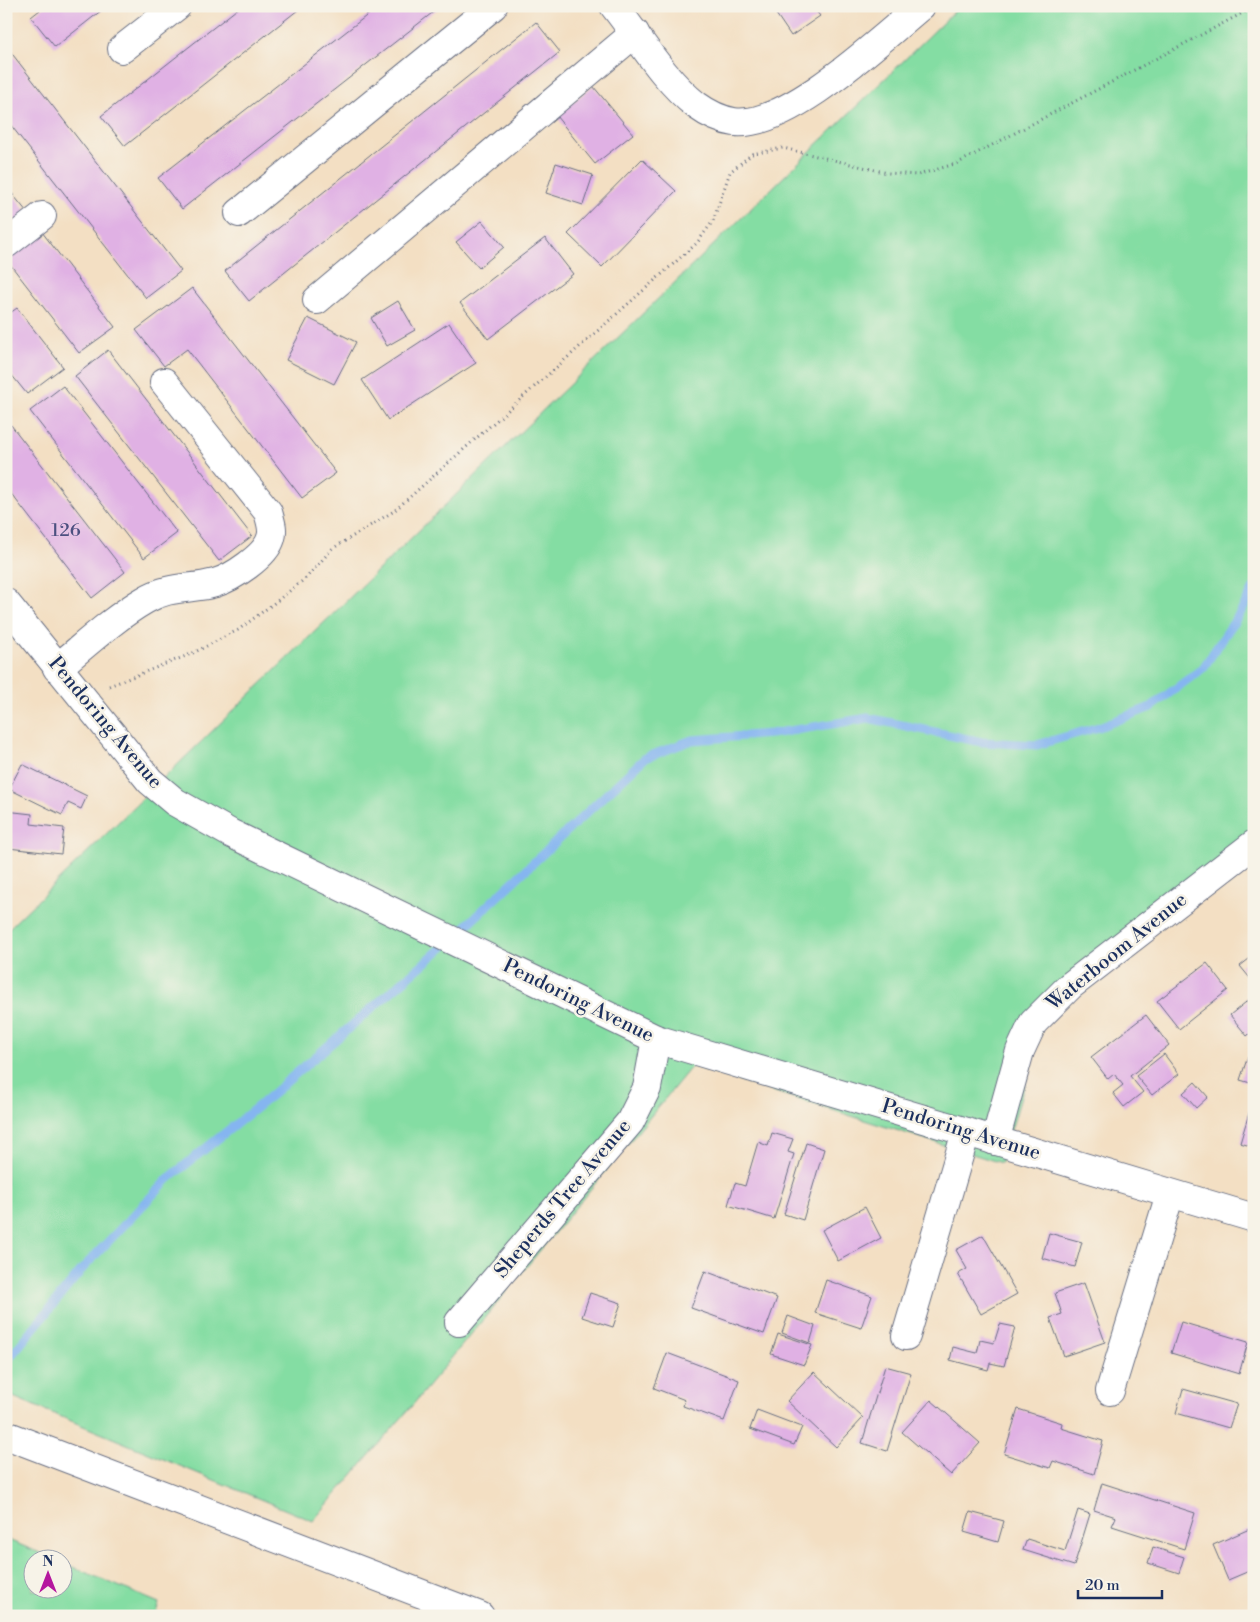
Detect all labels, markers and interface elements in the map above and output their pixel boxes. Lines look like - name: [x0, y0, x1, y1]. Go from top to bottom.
- house number: 126: [51, 519, 81, 542]
- street label: Pendoring Avenue: [42, 652, 168, 794]
- street label: Waterboom Avenue: [1041, 888, 1192, 1017]
- street label: Pendoring Avenue: [498, 954, 658, 1048]
- street label: Pendoring Avenue: [878, 1094, 1044, 1166]
- street label: Sheperds Tree Avenue: [489, 1114, 637, 1284]
- north arrow: [22, 1550, 72, 1600]
- text: N: [42, 1553, 54, 1571]
- scale bar: [1078, 1567, 1161, 1599]
- text: 20 m: [1085, 1576, 1120, 1595]

